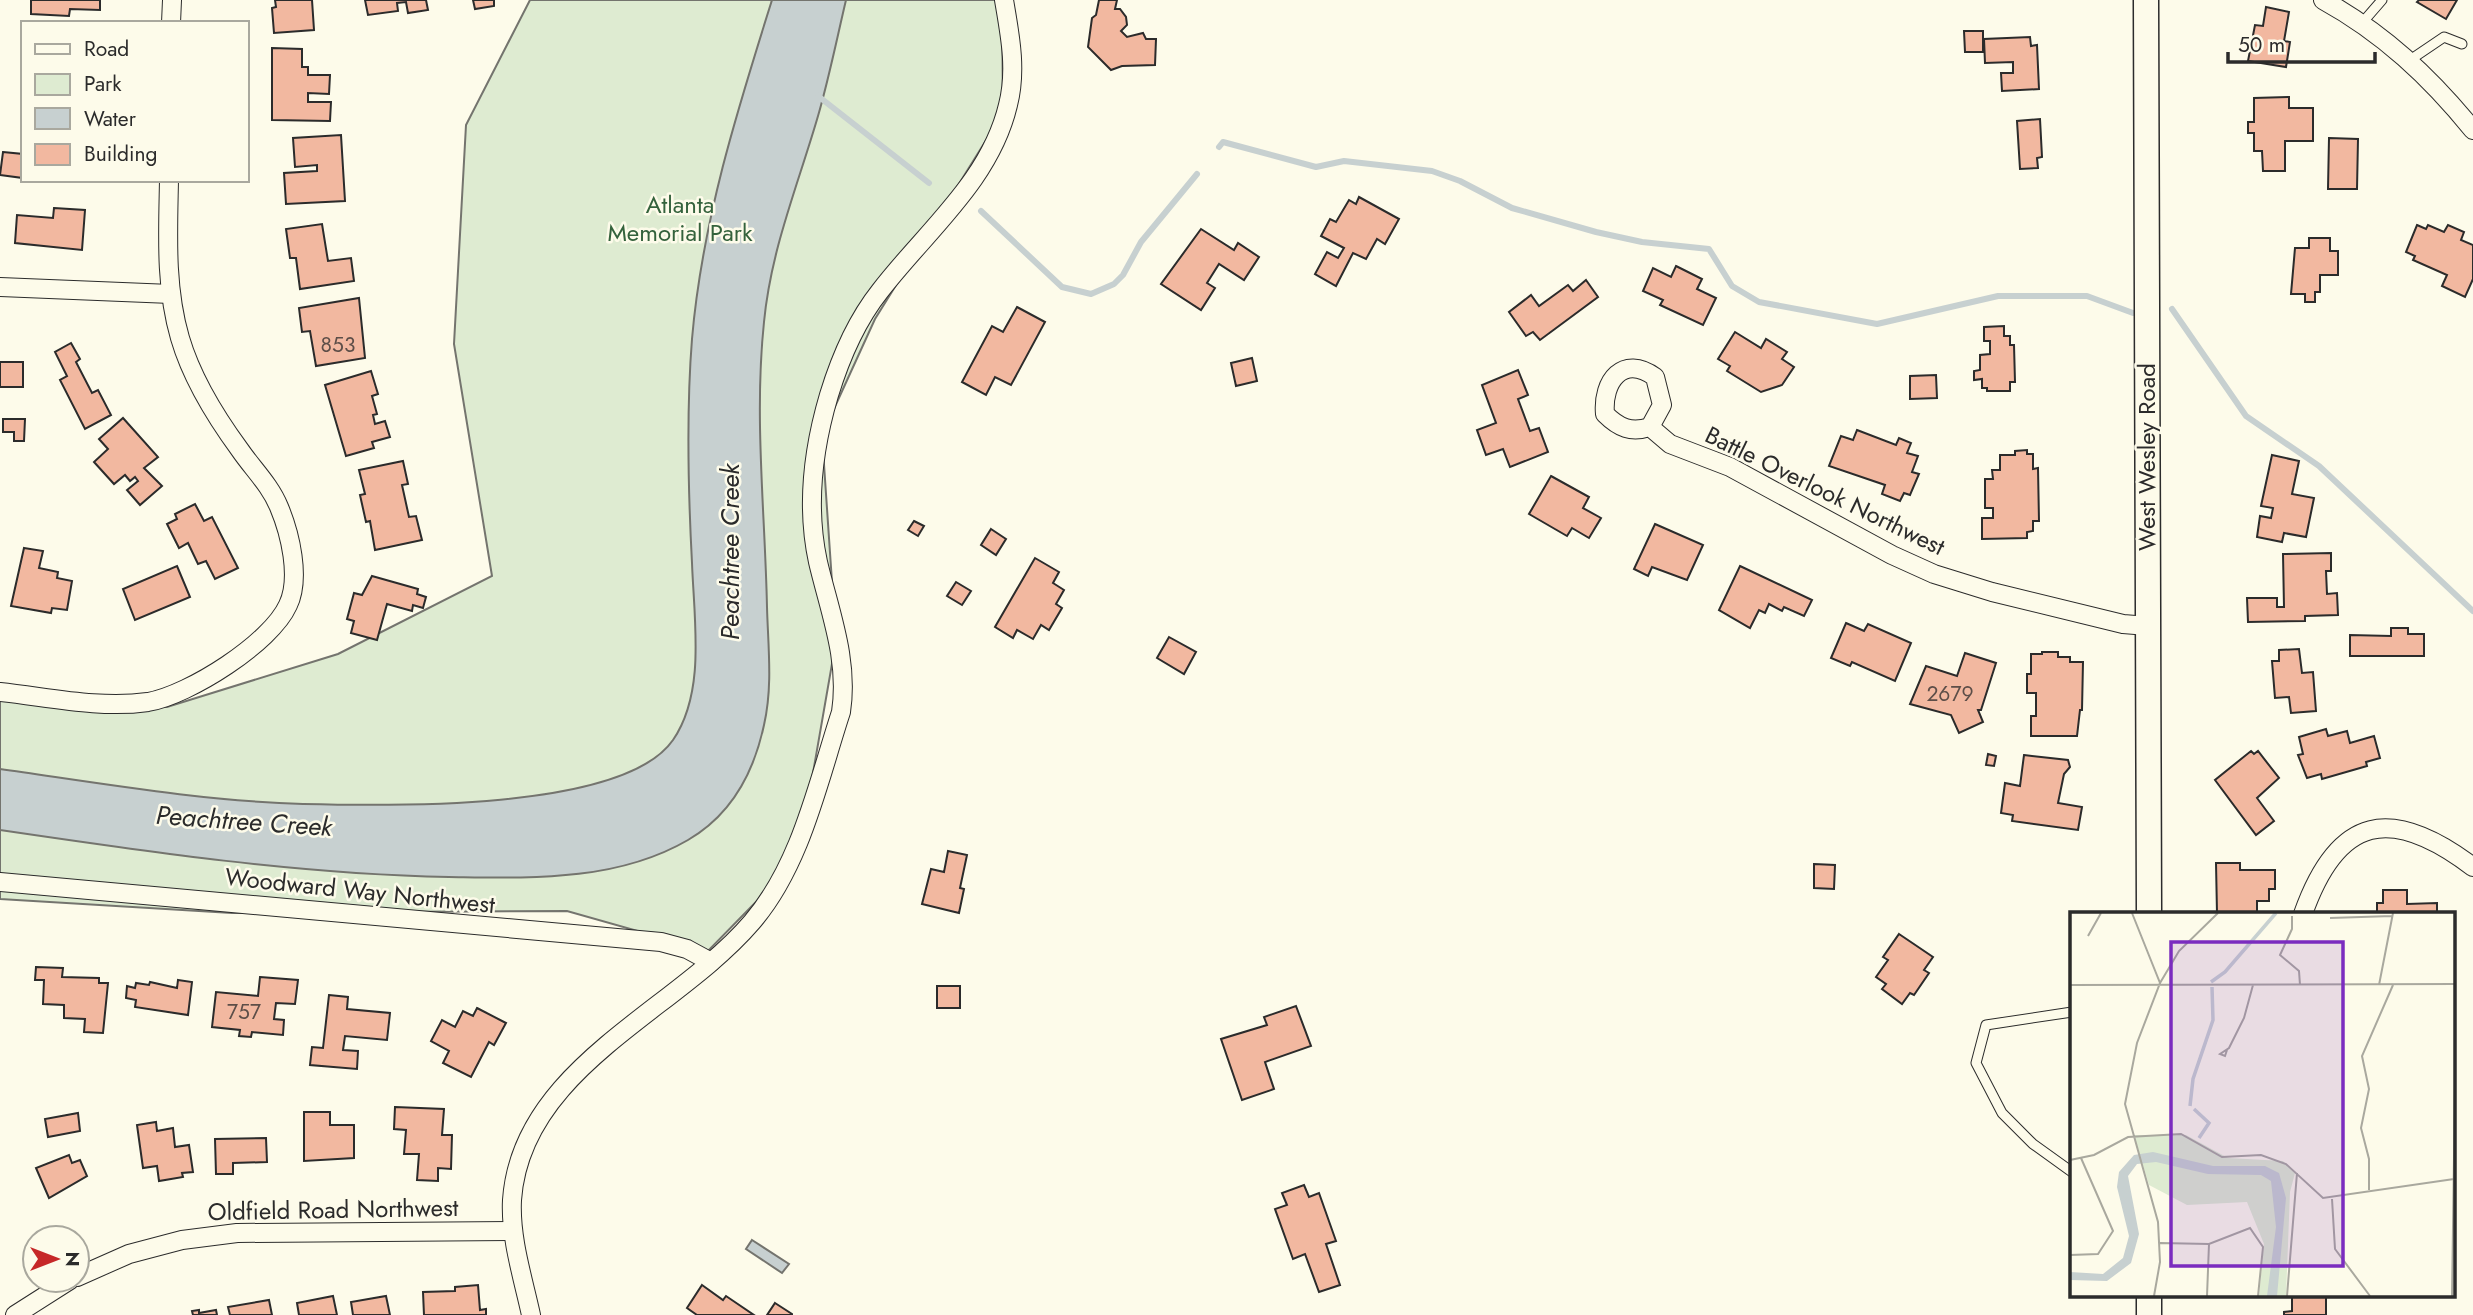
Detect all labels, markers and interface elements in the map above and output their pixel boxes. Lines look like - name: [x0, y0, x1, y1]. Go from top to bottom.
- legend: [21, 21, 248, 182]
- scale bar: [2228, 21, 2375, 65]
- text: 50 m: [2238, 30, 2285, 60]
- text: Road: [84, 34, 129, 64]
- text: Park: [84, 69, 122, 99]
- text: Water: [84, 104, 137, 134]
- text: Building: [84, 139, 157, 169]
- park label: Atlanta Memorial Park: [607, 187, 753, 250]
- house number: 853: [321, 330, 355, 360]
- street label: West Wesley Road: [2129, 363, 2164, 551]
- street label: Battle Overlook Northwest: [1699, 417, 1951, 564]
- water label: Peachtree Creek: [711, 462, 749, 640]
- house number: 2679: [1926, 679, 1974, 709]
- water label: Peachtree Creek: [155, 796, 335, 846]
- street label: Woodward Way Northwest: [223, 859, 497, 922]
- inset map: [2070, 912, 2456, 1298]
- house number: 757: [227, 997, 261, 1027]
- street label: Oldfield Road Northwest: [207, 1190, 459, 1229]
- north arrow: [21, 1224, 91, 1294]
- text: N: [59, 1251, 86, 1267]

